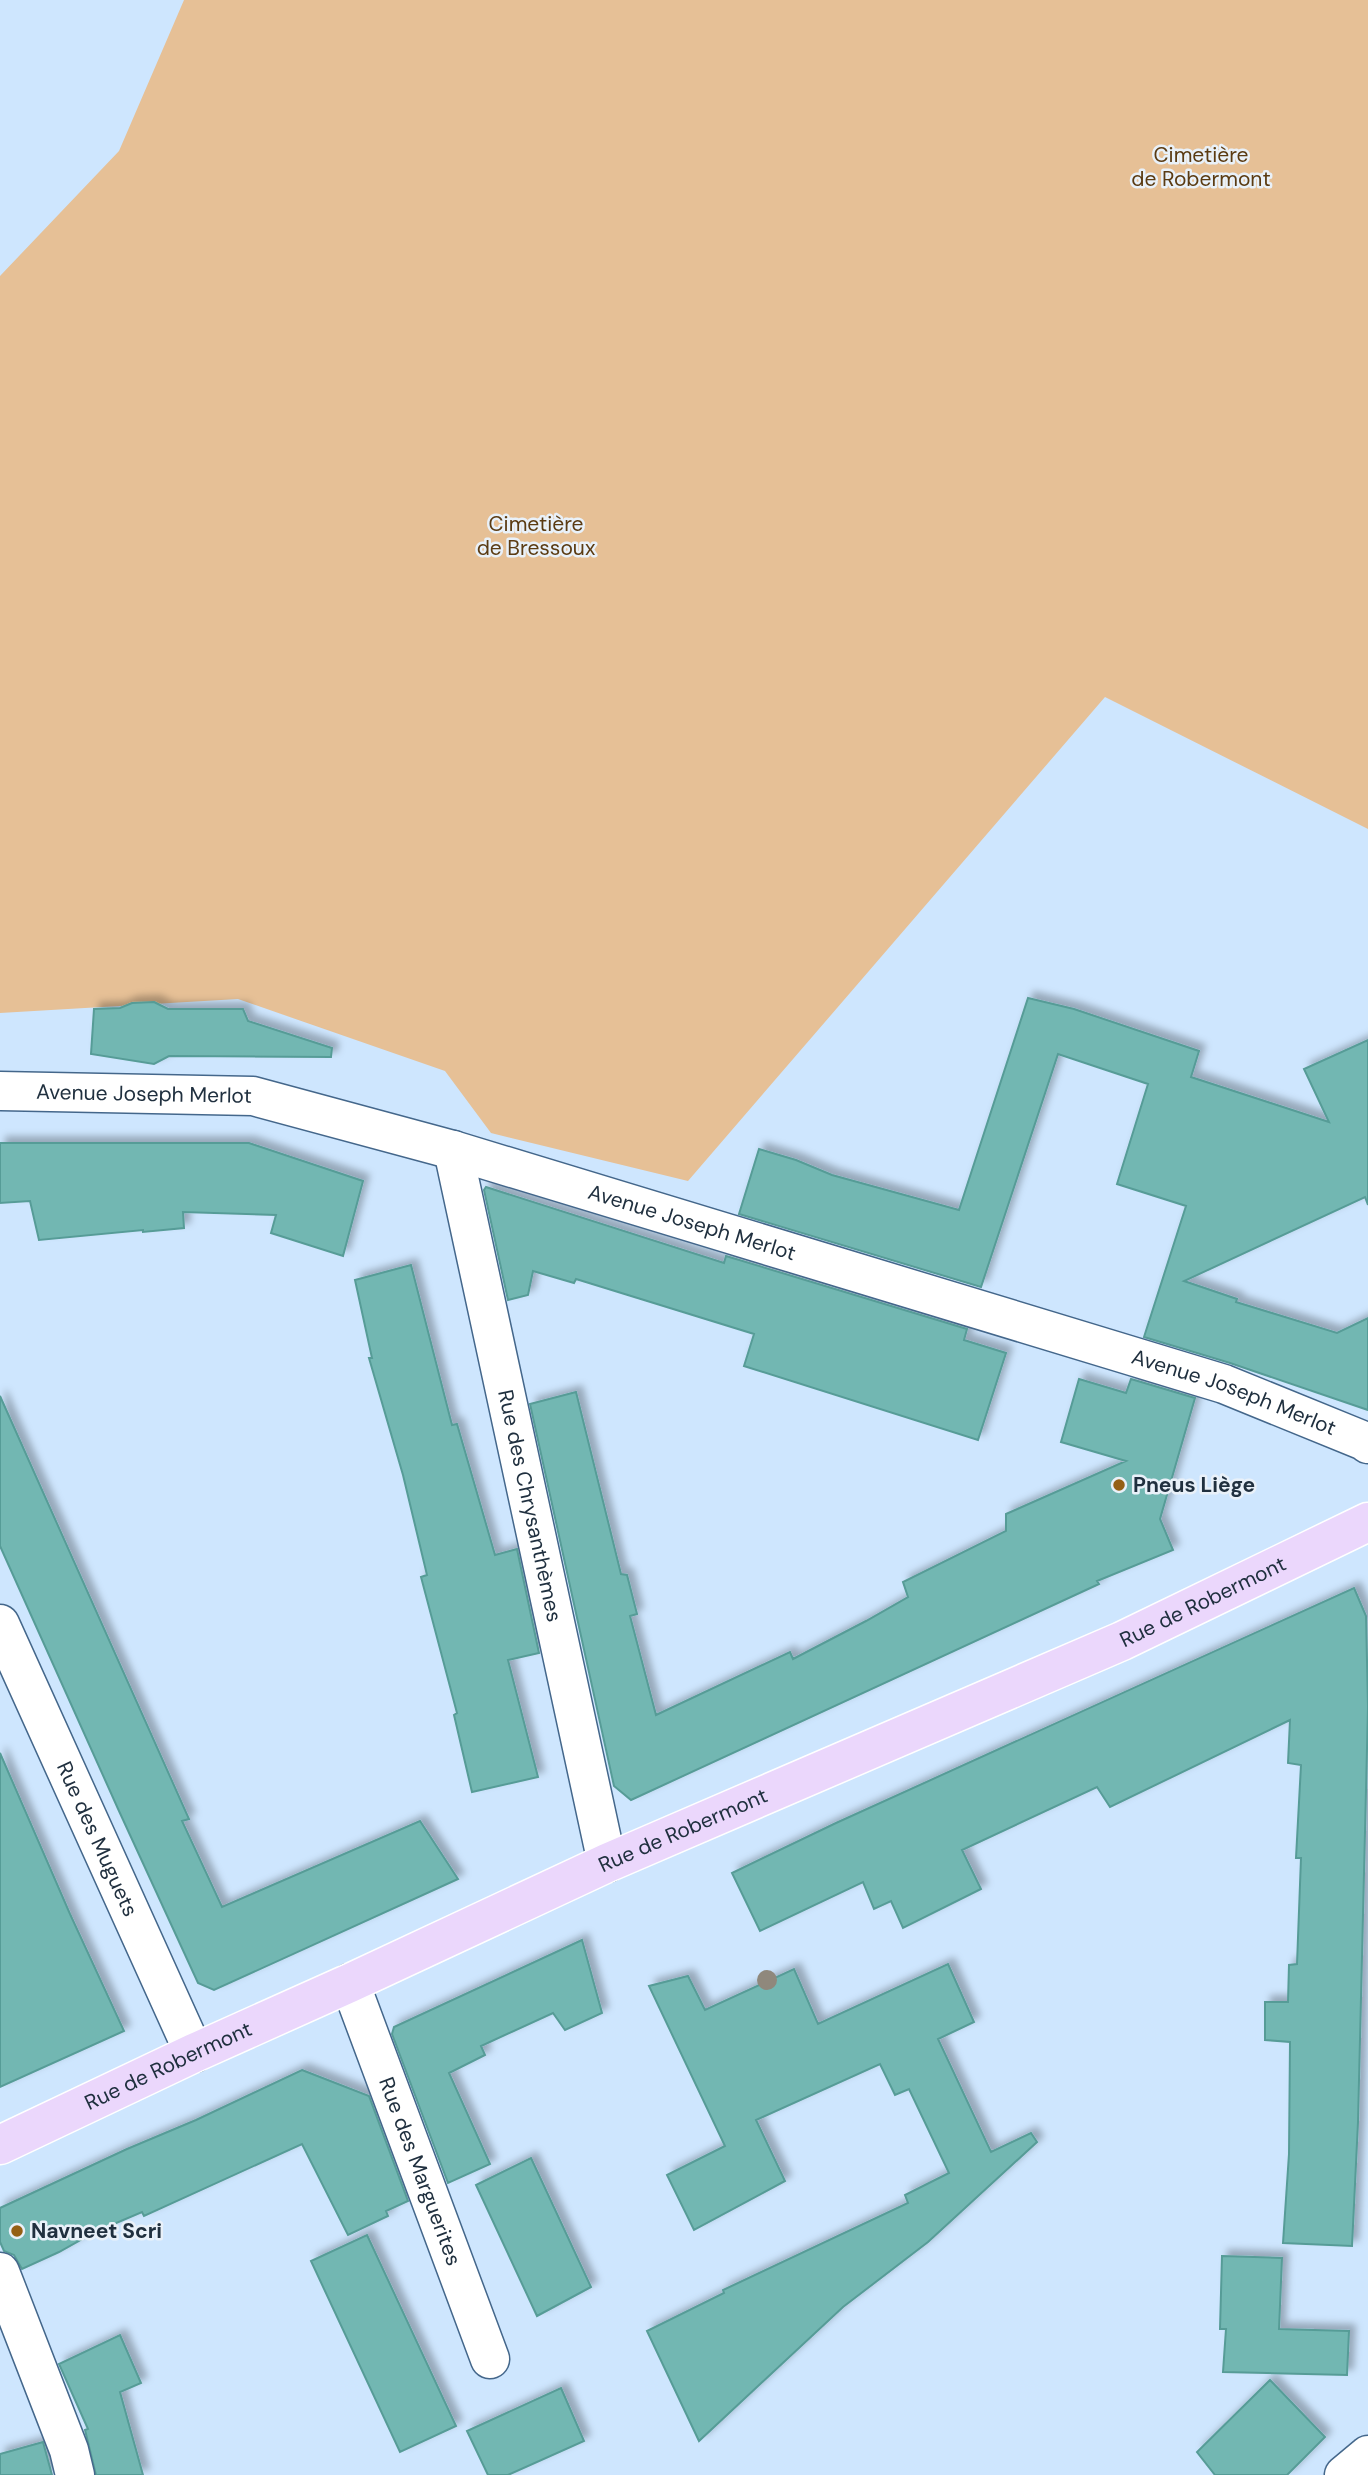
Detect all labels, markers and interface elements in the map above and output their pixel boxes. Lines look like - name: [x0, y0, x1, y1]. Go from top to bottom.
- park label: Cimetière de Robermont: [1131, 141, 1271, 193]
- park label: Cimetière de Bressoux: [477, 510, 595, 562]
- street label: Avenue Joseph Merlot: [36, 1078, 252, 1110]
- street label: Avenue Joseph Merlot: [585, 1178, 799, 1267]
- street label: Avenue Joseph Merlot: [1128, 1343, 1340, 1442]
- street label: Rue des Chrysanthèmes: [491, 1387, 569, 1624]
- place label: Pneus Liège: [1133, 1471, 1255, 1499]
- marker: Pneus Liège: [1111, 1477, 1127, 1493]
- street label: Rue de Robermont: [1115, 1550, 1291, 1654]
- street label: Rue des Muguets: [50, 1757, 144, 1921]
- street label: Rue de Robermont: [594, 1782, 772, 1879]
- street label: Rue de Robermont: [80, 2015, 256, 2117]
- street label: Rue des Marguerites: [372, 2073, 468, 2269]
- place label: Navneet Scri: [31, 2217, 162, 2245]
- marker: Navneet Scri: [9, 2223, 25, 2239]

